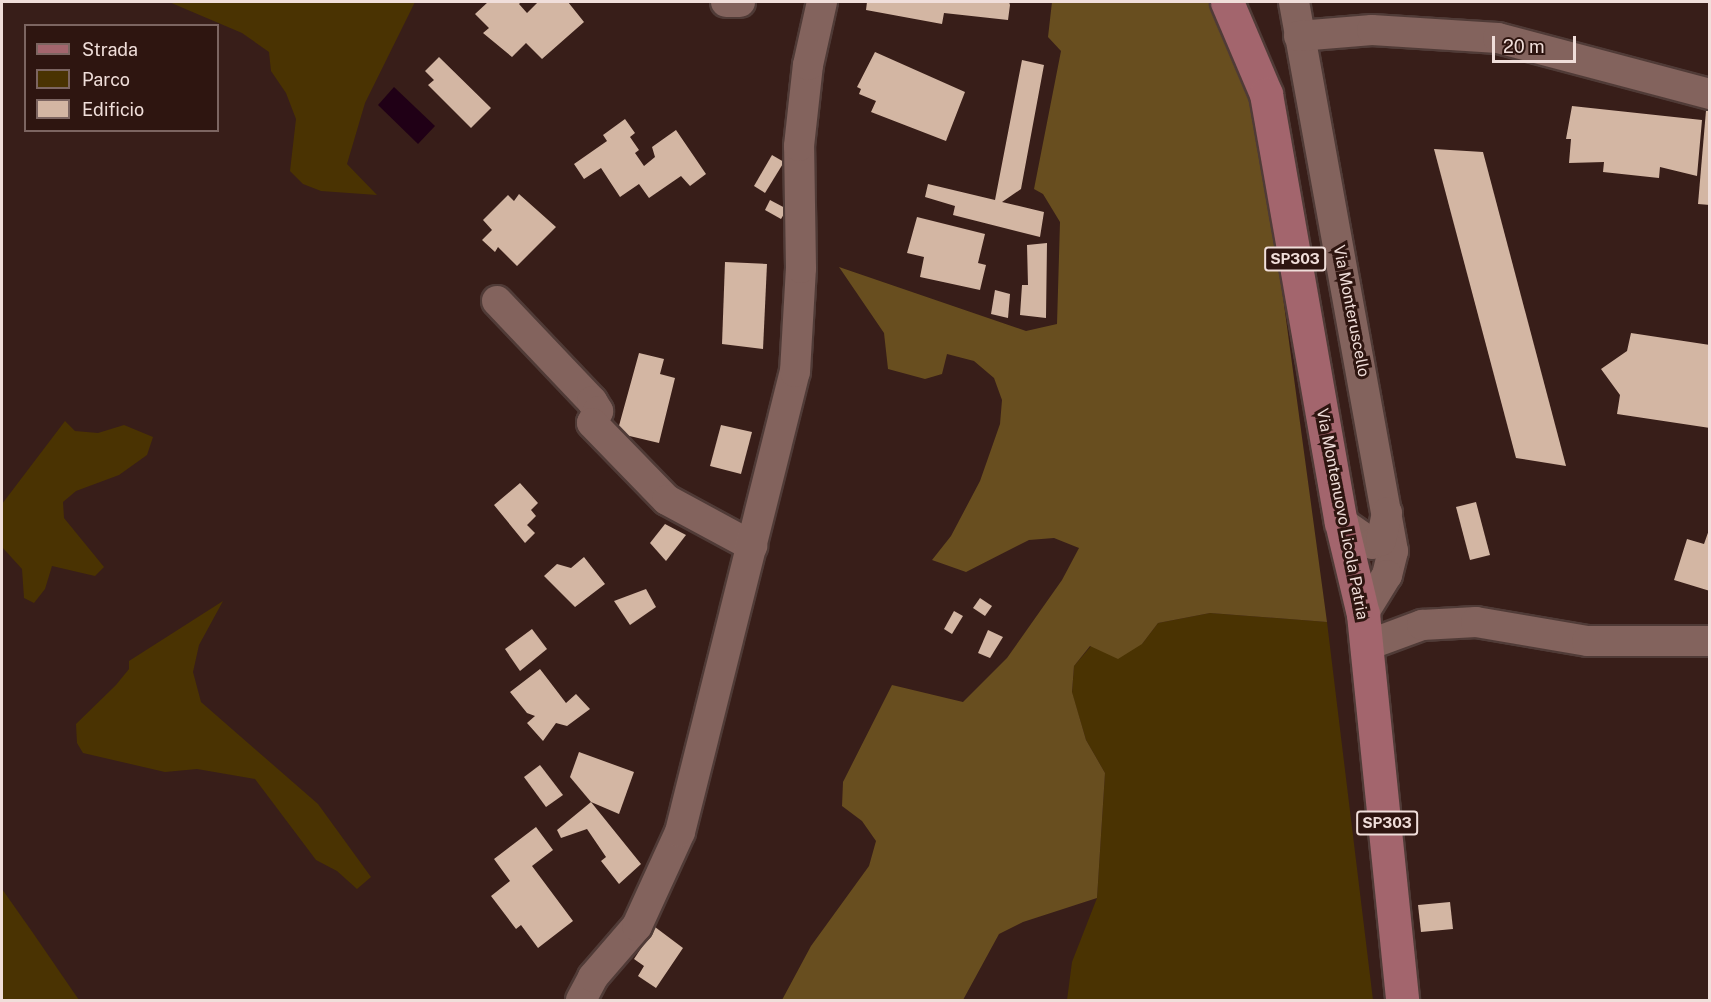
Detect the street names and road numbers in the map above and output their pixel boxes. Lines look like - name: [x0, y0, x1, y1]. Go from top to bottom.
- street label: Via Monteruscello: [1329, 243, 1373, 379]
- road number: SP303: [1264, 247, 1326, 271]
- street label: Via Montenuovo Licola Patria: [1312, 407, 1372, 621]
- road number: SP303: [1356, 811, 1418, 835]

